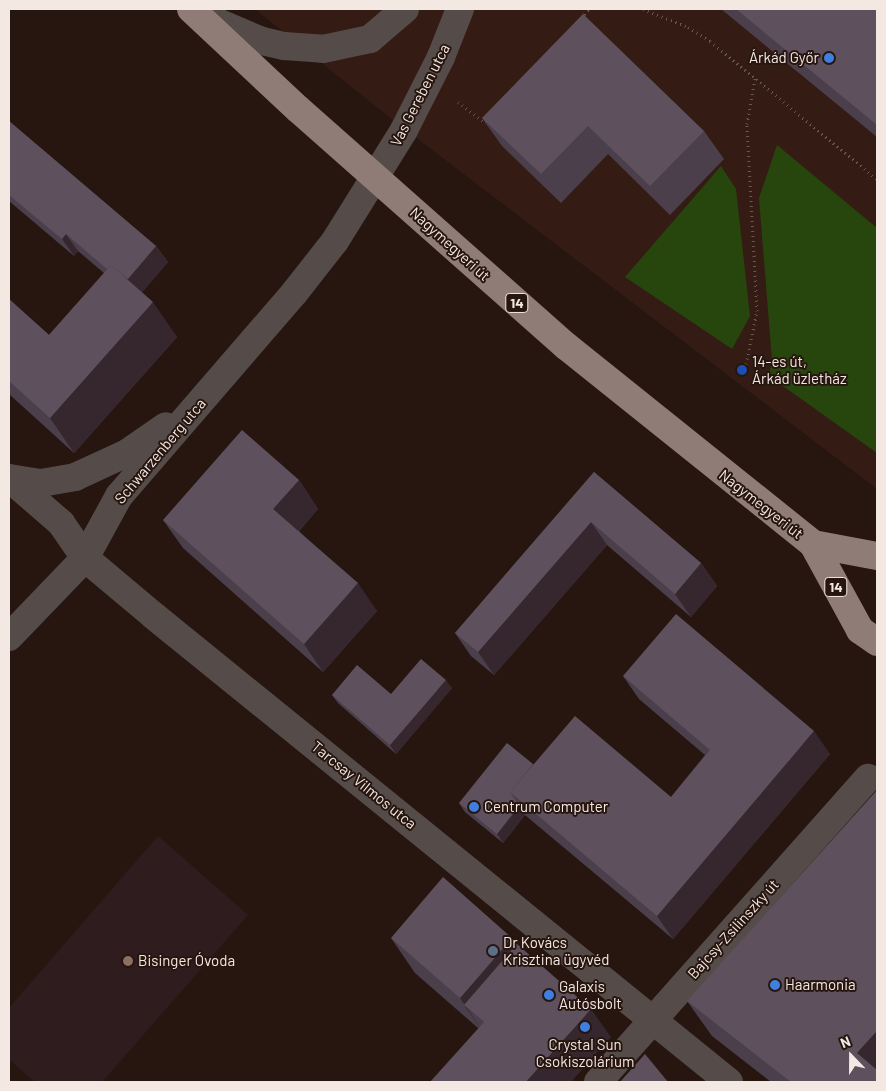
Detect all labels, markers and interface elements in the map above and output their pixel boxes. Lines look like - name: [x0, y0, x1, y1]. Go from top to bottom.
- street label: Vas Gereben utca: [386, 41, 454, 149]
- place label: Árkád Győr: [749, 49, 819, 67]
- marker: Árkád Győr: [823, 52, 835, 64]
- street label: Nagymegyeri út: [406, 203, 494, 285]
- road number: 14: [504, 292, 530, 314]
- place label: 14-es út, Árkád üzletház: [752, 352, 847, 387]
- marker: 14-es út, Árkád üzletház: [736, 364, 748, 376]
- street label: Schwarzenberg utca: [111, 395, 209, 507]
- street label: Nagymegyeri út: [715, 466, 807, 542]
- road number: 14: [824, 576, 848, 598]
- street label: Tarcsay Vilmos utca: [308, 737, 420, 833]
- place label: Centrum Computer: [484, 798, 608, 816]
- marker: Centrum Computer: [468, 801, 480, 813]
- street label: Bajcsy-Zsilinszky út: [684, 876, 782, 982]
- place label: Dr Kovács Krisztina ügyvéd: [503, 933, 609, 968]
- marker: Dr Kovács Krisztina ügyvéd: [487, 945, 499, 957]
- place label: Bisinger Óvoda: [138, 952, 235, 970]
- marker: Bisinger Óvoda: [122, 955, 134, 967]
- place label: Haarmonia: [785, 976, 856, 994]
- place label: Galaxis Autósbolt: [559, 977, 622, 1012]
- marker: Haarmonia: [769, 979, 781, 991]
- marker: Galaxis Autósbolt: [543, 989, 555, 1001]
- marker: Crystal Sun Csokiszolárium: [579, 1021, 591, 1033]
- north arrow: [826, 1031, 876, 1081]
- text: N: [838, 1032, 853, 1051]
- place label: Crystal Sun Csokiszolárium: [536, 1035, 634, 1070]

